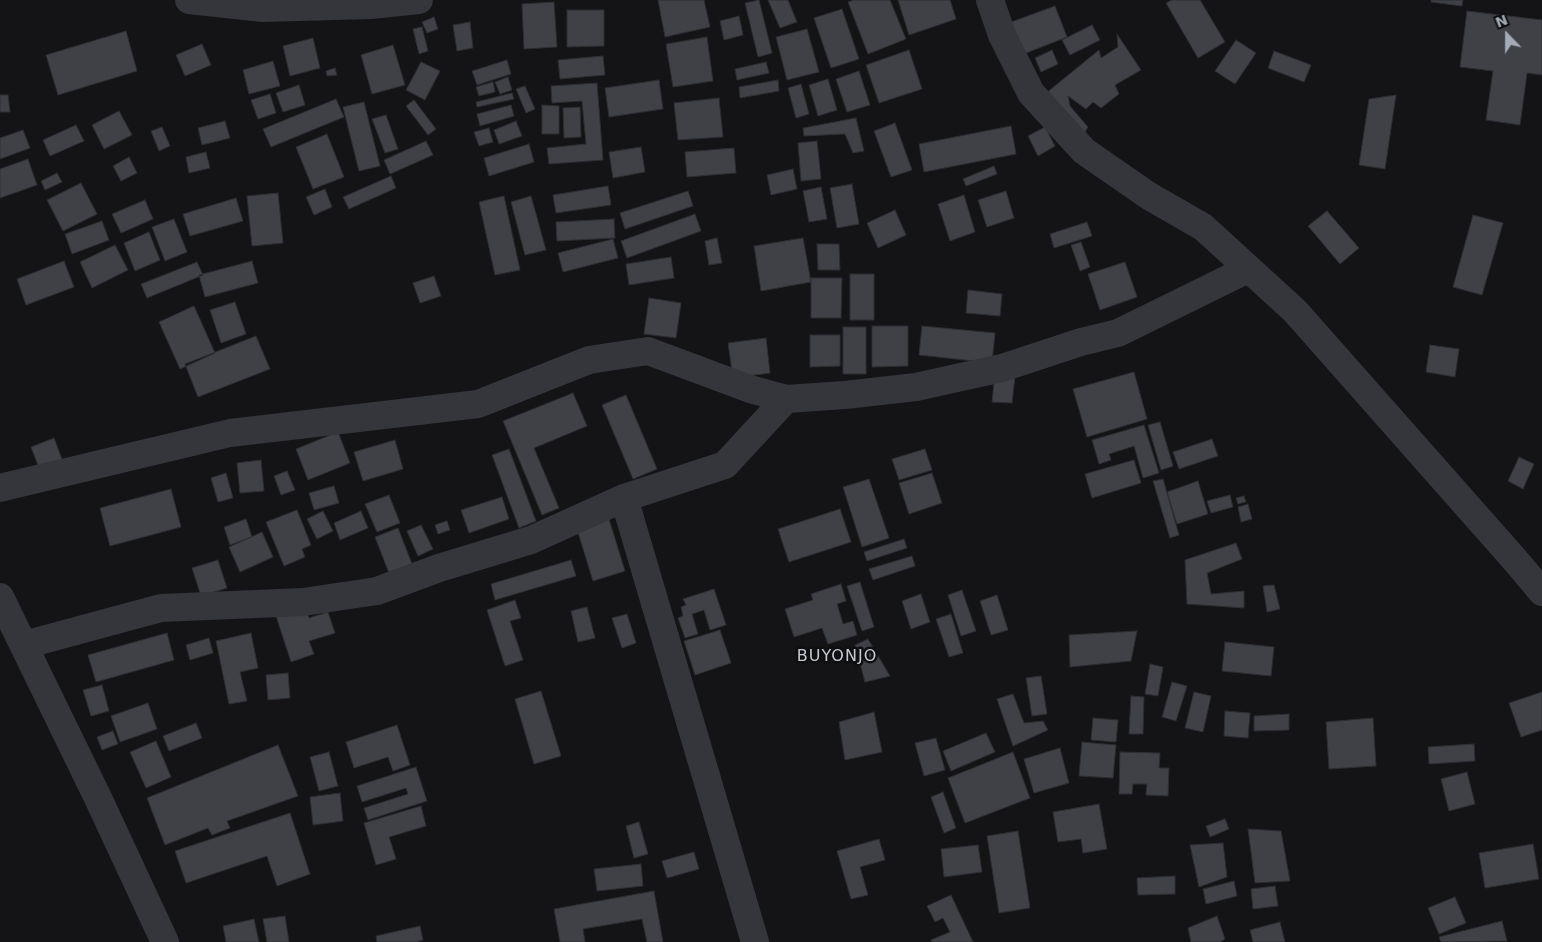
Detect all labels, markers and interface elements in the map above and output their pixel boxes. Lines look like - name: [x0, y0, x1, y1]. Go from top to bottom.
- north arrow: [1482, 10, 1532, 60]
- text: N: [1493, 11, 1510, 31]
- district label: BUYONJO: [796, 647, 878, 667]

